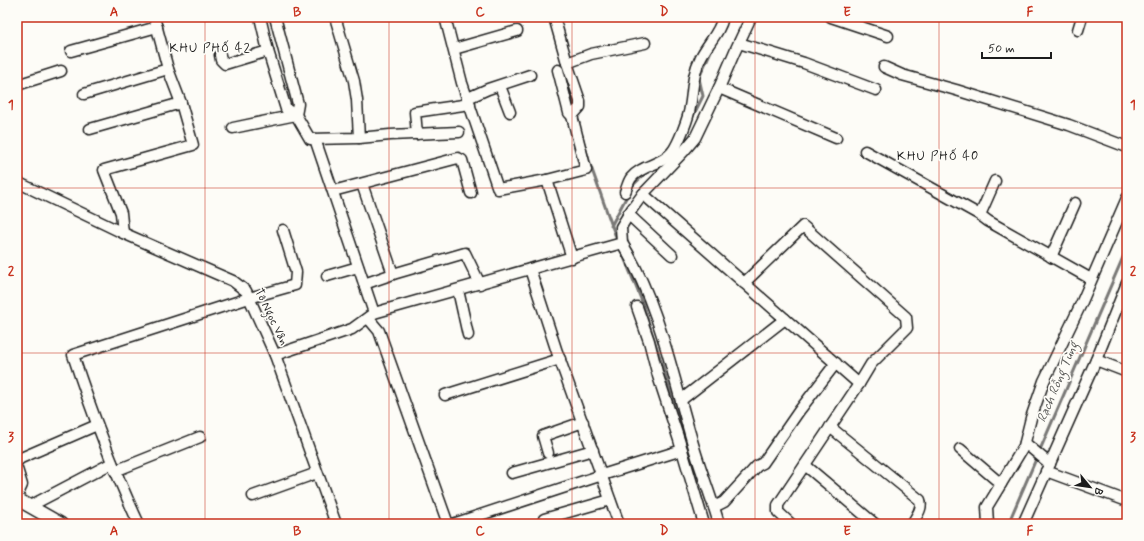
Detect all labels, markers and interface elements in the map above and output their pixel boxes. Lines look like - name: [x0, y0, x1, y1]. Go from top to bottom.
- text: A: [110, 4, 118, 21]
- text: B: [293, 4, 302, 21]
- text: C: [475, 4, 485, 21]
- text: D: [660, 4, 669, 21]
- text: E: [843, 4, 851, 21]
- text: F: [1027, 4, 1034, 21]
- scale bar: [982, 34, 1051, 60]
- district label: KHU PHỐ 42: [169, 40, 251, 57]
- text: 50 m: [988, 41, 1015, 57]
- text: 1: [8, 97, 14, 114]
- text: 1: [1130, 97, 1136, 114]
- district label: KHU PHỐ 40: [897, 148, 979, 165]
- text: 2: [8, 263, 15, 280]
- text: 2: [1130, 263, 1137, 280]
- street label: Tô Ngọc Vân: [249, 286, 292, 348]
- water label: Rạch Rỗng Tùng: [1033, 337, 1085, 426]
- text: 3: [8, 429, 14, 446]
- text: 3: [1130, 429, 1136, 446]
- north arrow: [1070, 467, 1110, 507]
- text: B: [1090, 485, 1106, 498]
- text: A: [110, 523, 118, 540]
- text: B: [293, 523, 302, 540]
- text: C: [475, 523, 485, 540]
- text: D: [660, 523, 669, 540]
- text: E: [843, 523, 851, 540]
- text: F: [1027, 523, 1034, 540]

